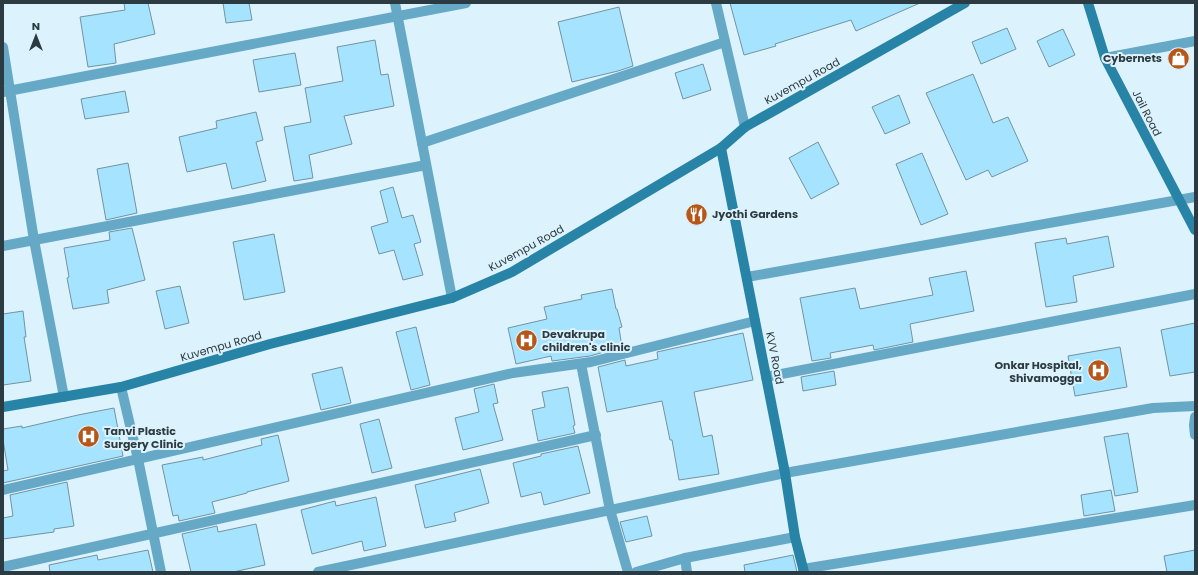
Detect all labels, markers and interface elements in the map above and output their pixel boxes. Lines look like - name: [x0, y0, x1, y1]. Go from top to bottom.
- north arrow: [16, 16, 56, 56]
- text: N: [32, 18, 40, 34]
- shop icon: Cybernets: [1165, 45, 1191, 71]
- place label: Cybernets: [1103, 50, 1162, 66]
- street label: Kuvempu Road: [761, 54, 843, 108]
- street label: Jail Road: [1128, 87, 1166, 139]
- restaurant icon: Jyothi Gardens: [684, 201, 710, 227]
- place label: Jyothi Gardens: [712, 206, 798, 222]
- street label: Kuvempu Road: [485, 221, 567, 275]
- place label: Devakrupa children's clinic: [542, 326, 631, 355]
- street label: Kuvempu Road: [178, 327, 264, 365]
- hospital icon: Devakrupa children's clinic: [513, 327, 539, 353]
- street label: KVV Road: [762, 330, 788, 386]
- place label: Onkar Hospital, Shivamogga: [994, 357, 1082, 386]
- hospital icon: Onkar Hospital, Shivamogga: [1085, 358, 1111, 384]
- place label: Tanvi Plastic Surgery Clinic: [104, 423, 184, 452]
- hospital icon: Tanvi Plastic Surgery Clinic: [76, 424, 102, 450]

